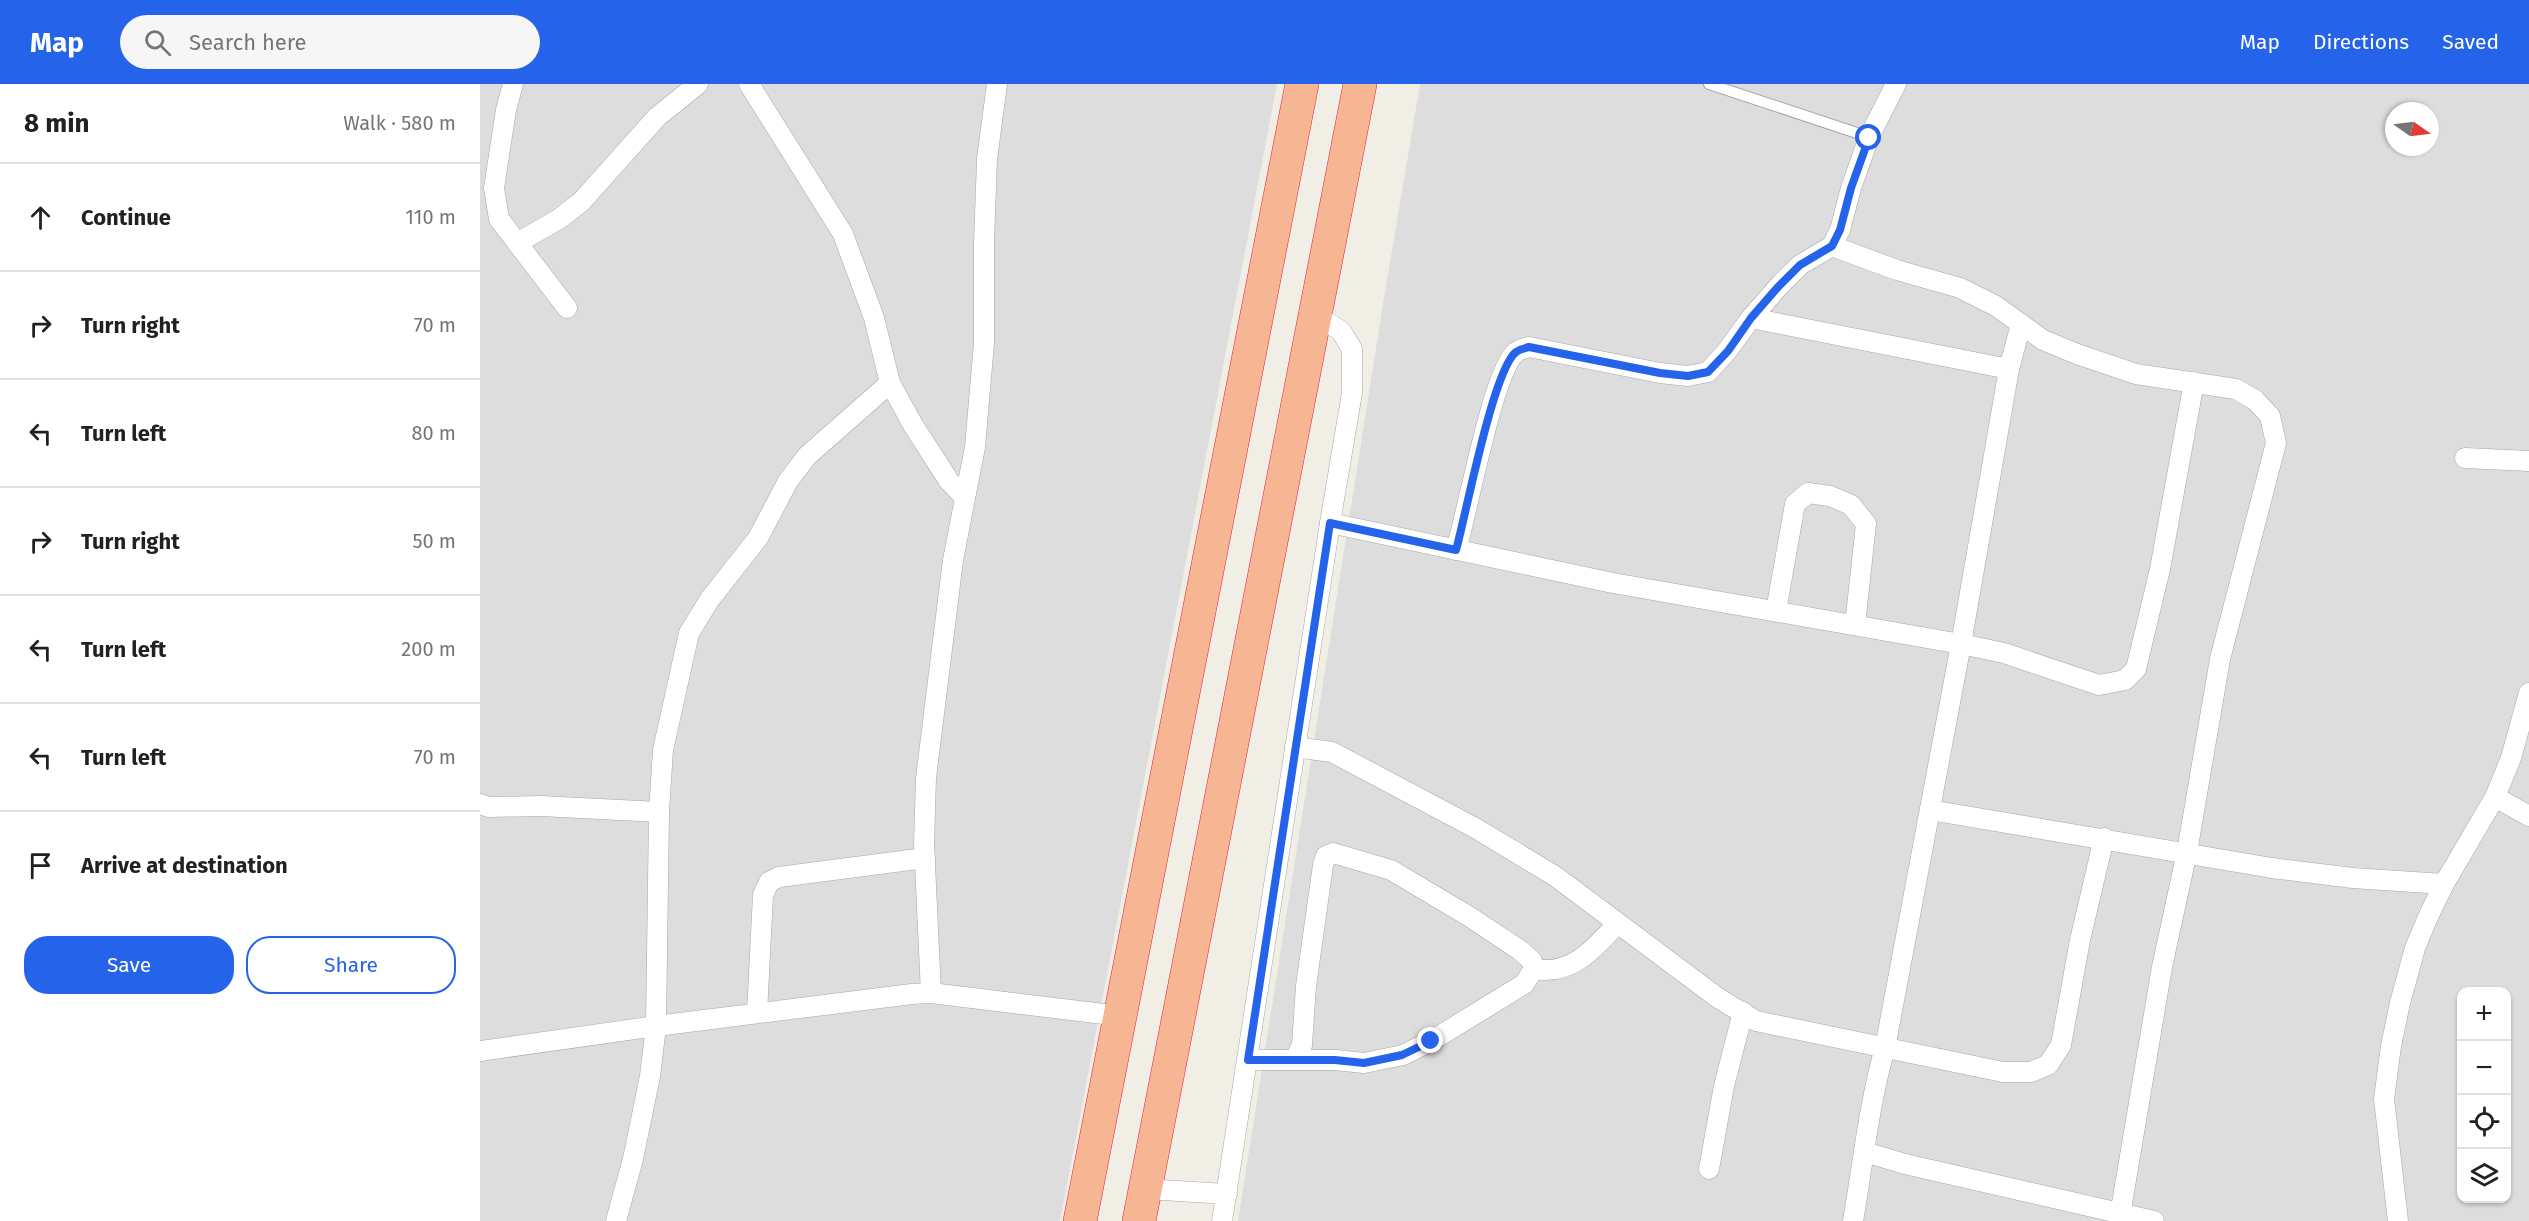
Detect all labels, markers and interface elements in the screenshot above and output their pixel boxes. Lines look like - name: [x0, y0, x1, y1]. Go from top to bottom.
- search box: [120, 15, 540, 69]
- text: Map: [30, 26, 84, 59]
- icon: search: [141, 26, 174, 59]
- text: Search here: [189, 29, 307, 56]
- text: Map: [2240, 29, 2280, 55]
- text: Directions: [2313, 29, 2409, 55]
- text: Saved: [2442, 29, 2499, 55]
- north arrow: [2385, 102, 2439, 156]
- text: 8 min: [24, 108, 90, 139]
- text: Walk · 580 m: [343, 111, 456, 135]
- route start: [1855, 124, 1881, 150]
- icon: ahead: [24, 201, 57, 234]
- text: Continue: [81, 204, 171, 231]
- text: 110 m: [405, 205, 456, 229]
- icon: right: [24, 309, 57, 342]
- text: Turn right: [81, 312, 180, 339]
- text: 70 m: [414, 313, 456, 337]
- icon: left: [24, 417, 57, 450]
- text: Turn left: [81, 420, 166, 447]
- text: 80 m: [411, 421, 456, 445]
- icon: right: [24, 525, 57, 558]
- text: Turn right: [81, 528, 180, 555]
- text: 50 m: [412, 529, 456, 553]
- icon: left: [24, 633, 57, 666]
- text: Turn left: [81, 636, 166, 663]
- text: 200 m: [401, 637, 456, 661]
- icon: left: [24, 741, 57, 774]
- text: Turn left: [81, 744, 166, 771]
- text: 70 m: [414, 745, 456, 769]
- icon: arrive: [24, 849, 57, 882]
- text: Arrive at destination: [81, 852, 288, 879]
- button: Save: [24, 936, 234, 994]
- button: Share: [246, 936, 456, 994]
- map controls: [2457, 987, 2511, 1203]
- button: +: [2457, 987, 2511, 1041]
- route end: [1417, 1027, 1443, 1053]
- button: −: [2457, 1041, 2511, 1095]
- button: locate: [2457, 1095, 2511, 1149]
- button: layers: [2457, 1149, 2511, 1203]

